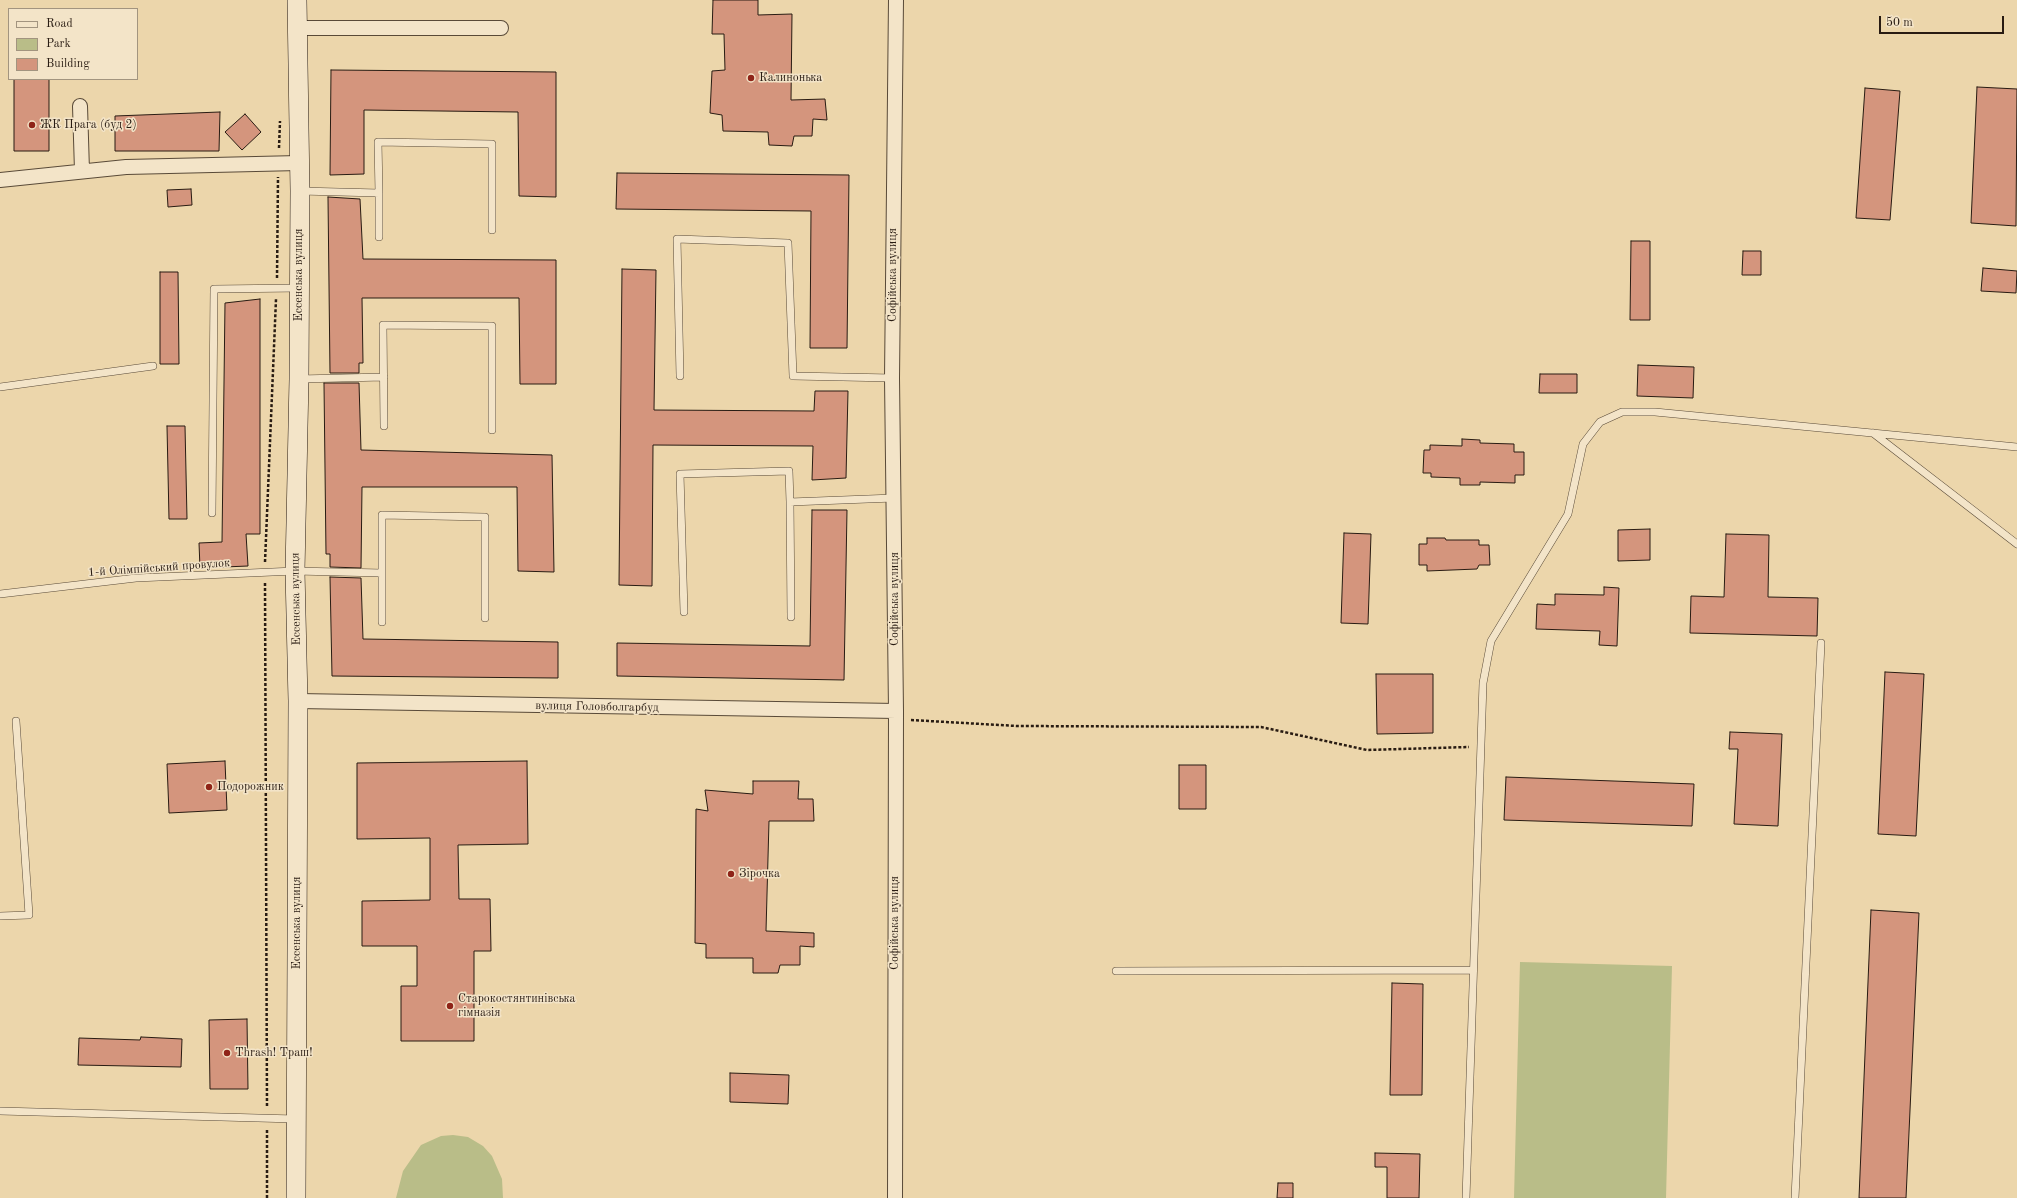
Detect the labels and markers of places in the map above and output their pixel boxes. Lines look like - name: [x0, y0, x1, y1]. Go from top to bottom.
- place label: Калинонька: [759, 71, 822, 85]
- marker: Калинонька: [746, 73, 756, 83]
- place label: ЖК Прага (буд 2): [40, 118, 137, 132]
- marker: ЖК Прага (буд 2): [27, 120, 37, 130]
- place label: Подорожник: [217, 780, 284, 794]
- marker: Подорожник: [204, 782, 214, 792]
- place label: Зірочка: [739, 867, 780, 881]
- marker: Зірочка: [726, 869, 736, 879]
- place label: Старокостянтинівська гімназія: [458, 992, 575, 1020]
- marker: Старокостянтинівська гімназія: [445, 1001, 455, 1011]
- place label: Thrash! Траш!: [235, 1046, 313, 1060]
- marker: Thrash! Траш!: [222, 1048, 232, 1058]

